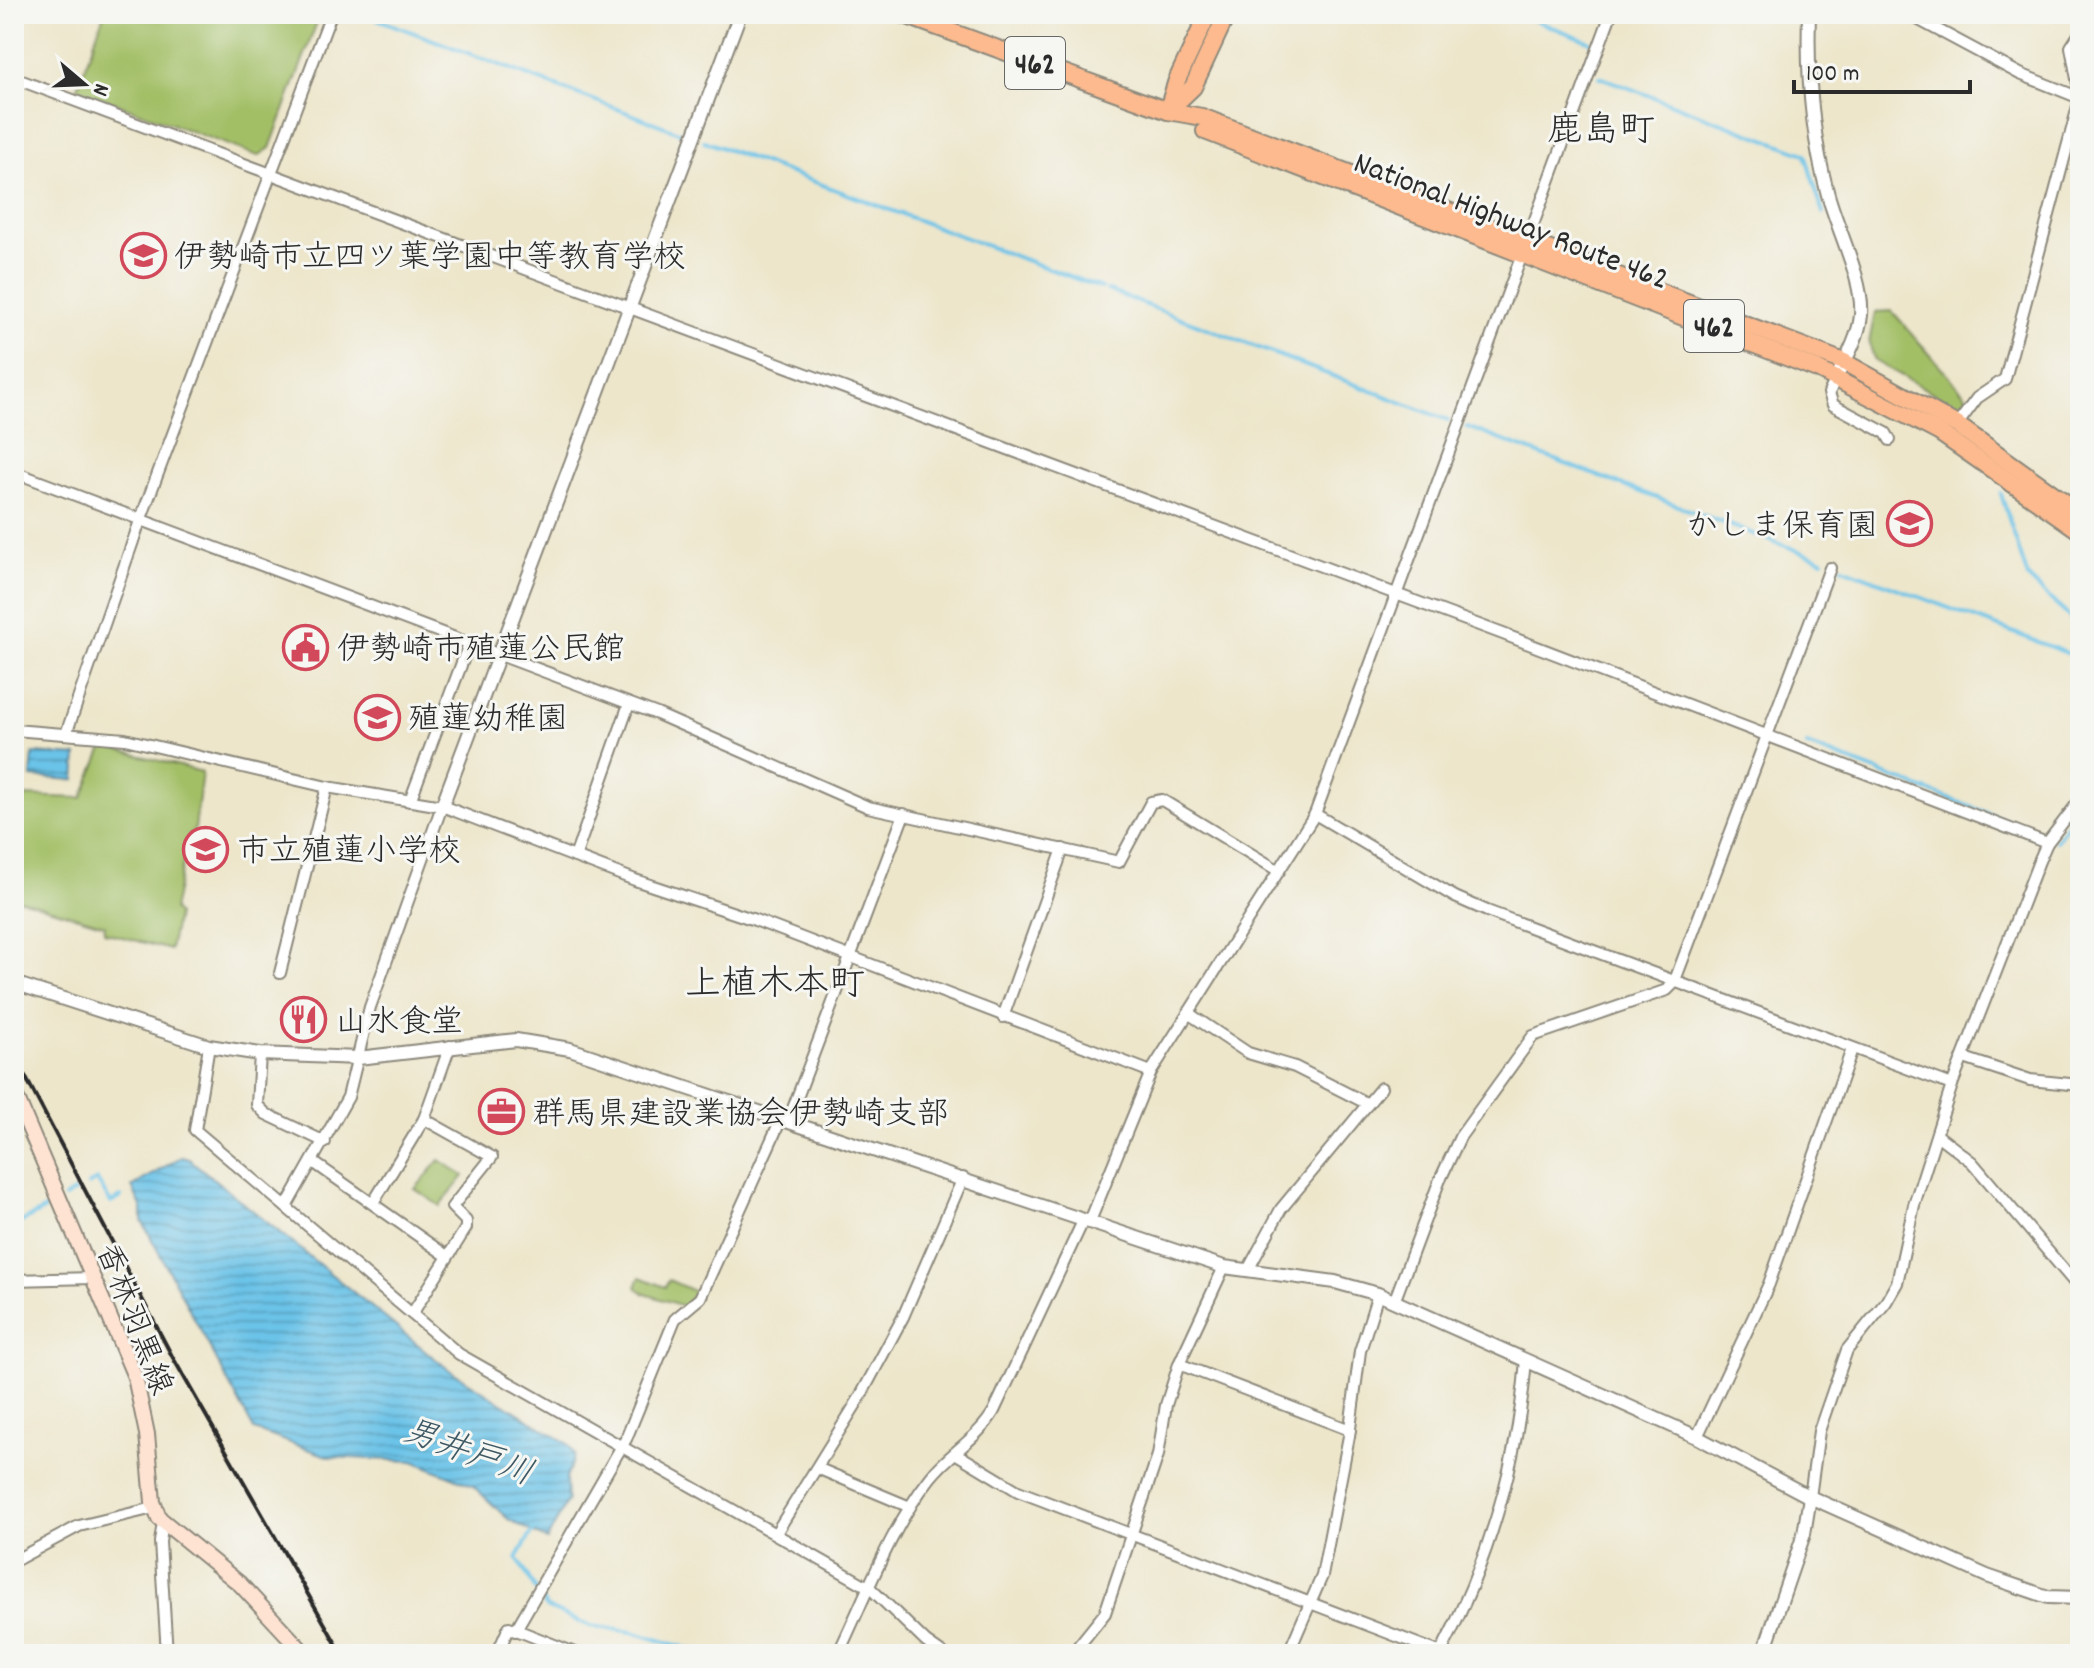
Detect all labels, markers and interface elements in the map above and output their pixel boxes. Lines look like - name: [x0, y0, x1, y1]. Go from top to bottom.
- road number: 462: [1005, 37, 1065, 89]
- north arrow: [44, 44, 124, 124]
- scale bar: [1794, 44, 1970, 94]
- text: 100 m: [1806, 58, 1859, 92]
- text: N: [83, 79, 116, 100]
- district label: 鹿島町: [1547, 107, 1655, 159]
- street label: National Highway Route 462: [1346, 142, 1674, 305]
- school or university icon: 伊勢崎市立四ツ葉学園中等教育学校: [119, 231, 167, 279]
- place label: 伊勢崎市立四ツ葉学園中等教育学校: [174, 237, 686, 283]
- road number: 462: [1684, 300, 1744, 352]
- school or university icon: かしま保育園: [1885, 500, 1933, 548]
- place label: かしま保育園: [1686, 506, 1878, 552]
- public building icon: 伊勢崎市殖蓮公民館: [282, 623, 330, 671]
- place label: 伊勢崎市殖蓮公民館: [337, 629, 625, 675]
- school or university icon: 殖蓮幼稚園: [353, 693, 401, 741]
- place label: 殖蓮幼稚園: [408, 699, 568, 745]
- school or university icon: 市立殖蓮小学校: [182, 825, 230, 873]
- place label: 市立殖蓮小学校: [237, 831, 461, 877]
- district label: 上植木本町: [685, 961, 865, 1013]
- restaurant icon: 山水食堂: [280, 996, 328, 1044]
- place label: 山水食堂: [335, 1002, 463, 1048]
- office icon: 群馬県建設業協会伊勢崎支部: [478, 1088, 526, 1136]
- place label: 群馬県建設業協会伊勢崎支部: [533, 1094, 949, 1140]
- street label: 香林羽黒線: [81, 1237, 181, 1403]
- water label: 男井戸川: [395, 1409, 539, 1501]

